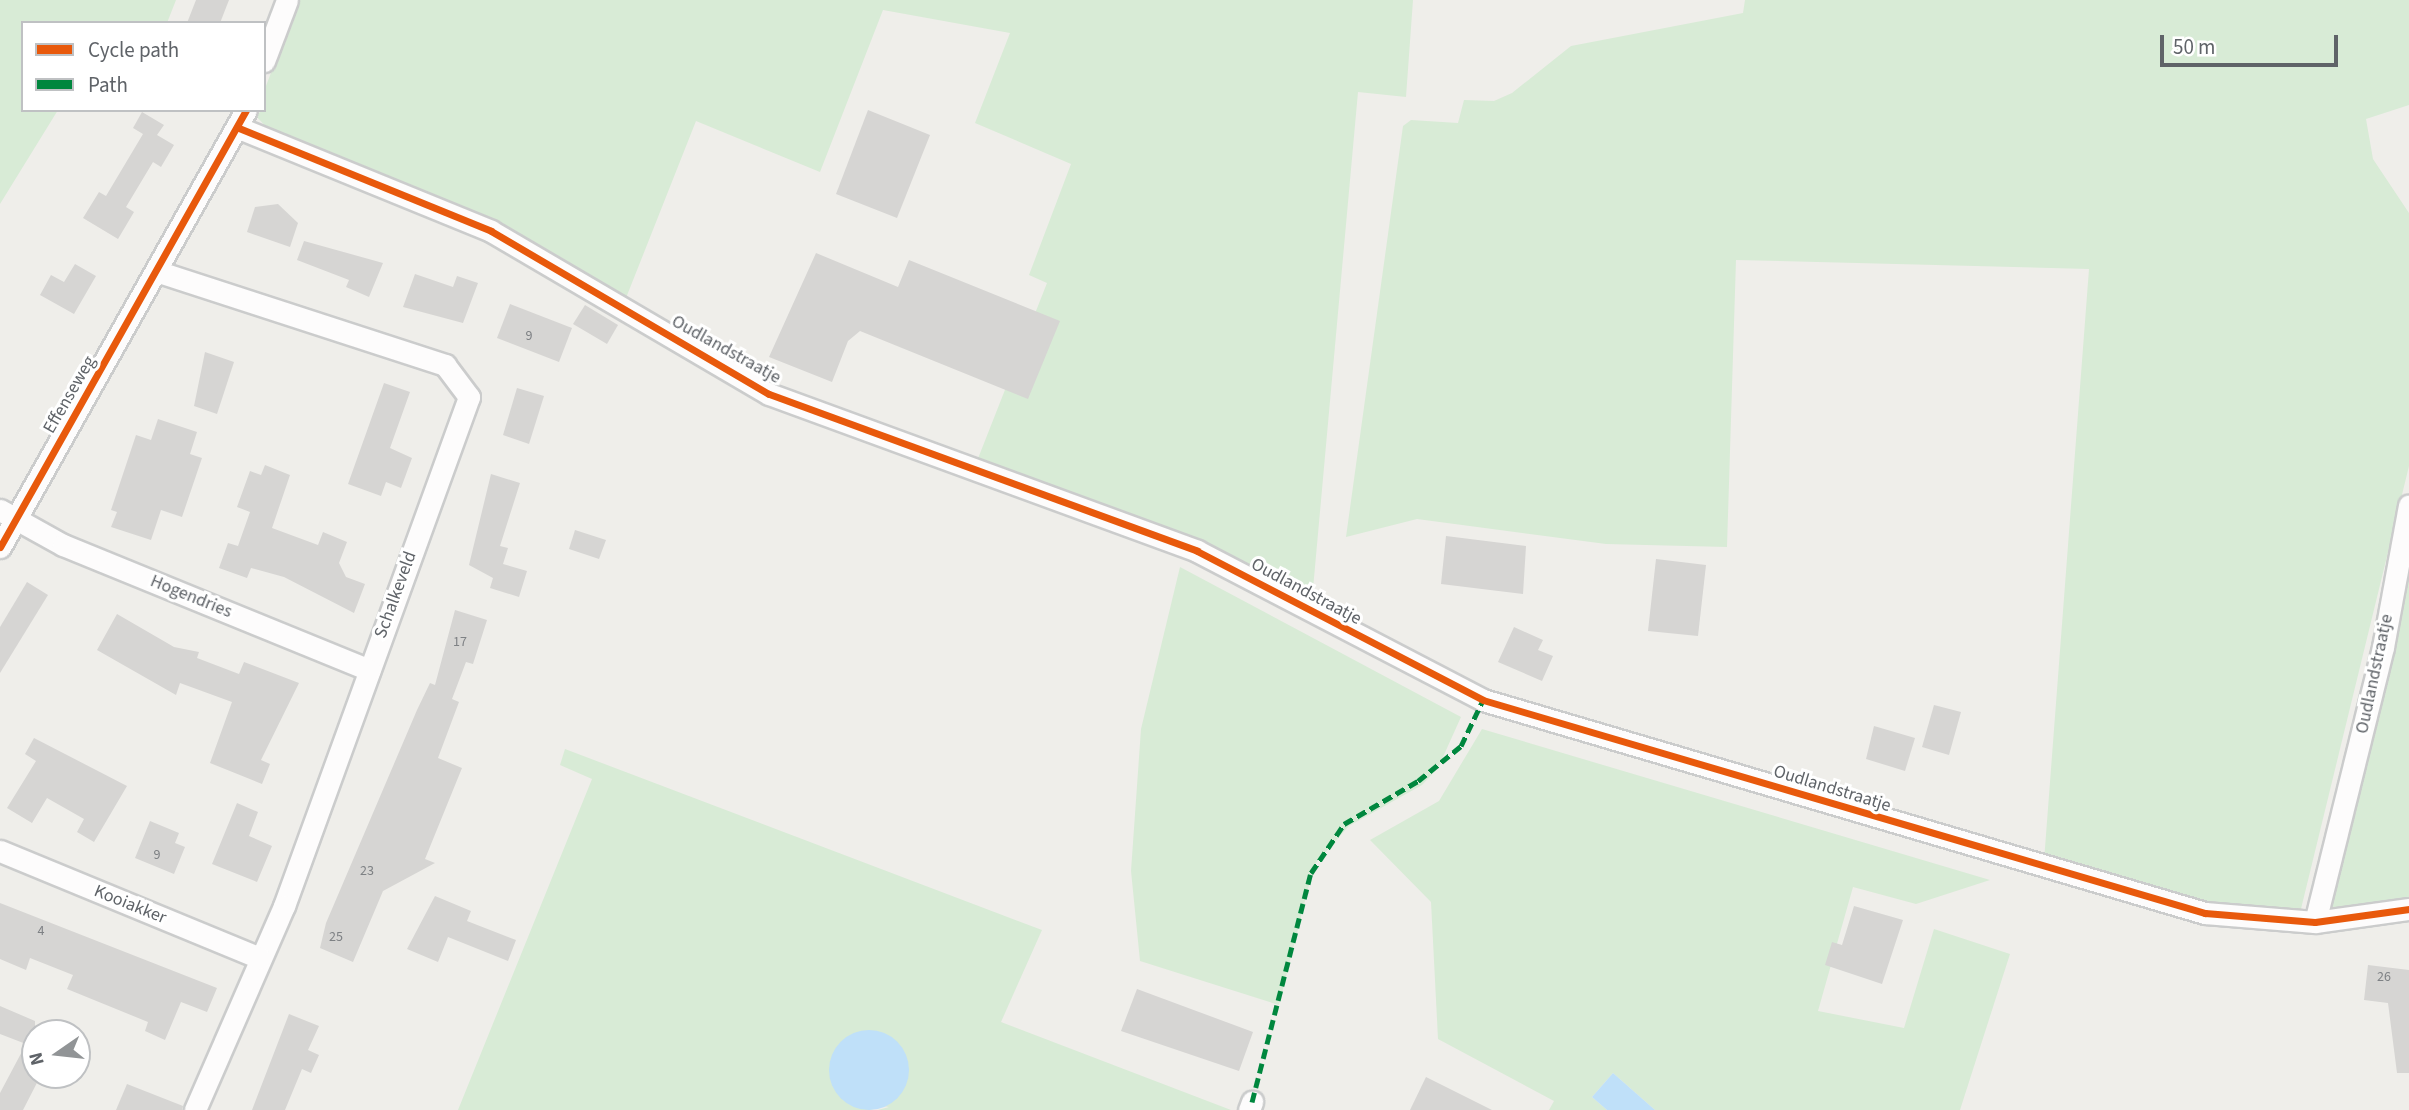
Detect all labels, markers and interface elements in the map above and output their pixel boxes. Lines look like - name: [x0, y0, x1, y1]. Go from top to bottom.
- legend: [21, 21, 266, 112]
- scale bar: [2164, 21, 2342, 65]
- text: 50 m: [2173, 32, 2215, 62]
- text: Cycle path: [88, 35, 179, 65]
- text: Path: [88, 70, 128, 100]
- street label: Oudlandstraatje: [668, 311, 784, 389]
- house number: 9: [526, 328, 532, 344]
- street label: Effenseweg: [39, 352, 101, 438]
- street label: Schalkeveld: [370, 549, 422, 641]
- street label: Oudlandstraatje: [1247, 554, 1365, 630]
- street label: Hogendries: [147, 571, 235, 623]
- street label: Oudlandstraatje: [2352, 612, 2398, 736]
- house number: 17: [453, 634, 467, 650]
- street label: Oudlandstraatje: [1771, 761, 1893, 817]
- house number: 9: [154, 847, 160, 863]
- house number: 23: [360, 863, 374, 879]
- street label: Kooiakker: [91, 881, 169, 929]
- house number: 4: [38, 923, 44, 939]
- house number: 25: [329, 929, 343, 945]
- house number: 26: [2377, 969, 2391, 985]
- north arrow: [21, 1019, 91, 1089]
- text: N: [22, 1049, 52, 1068]

